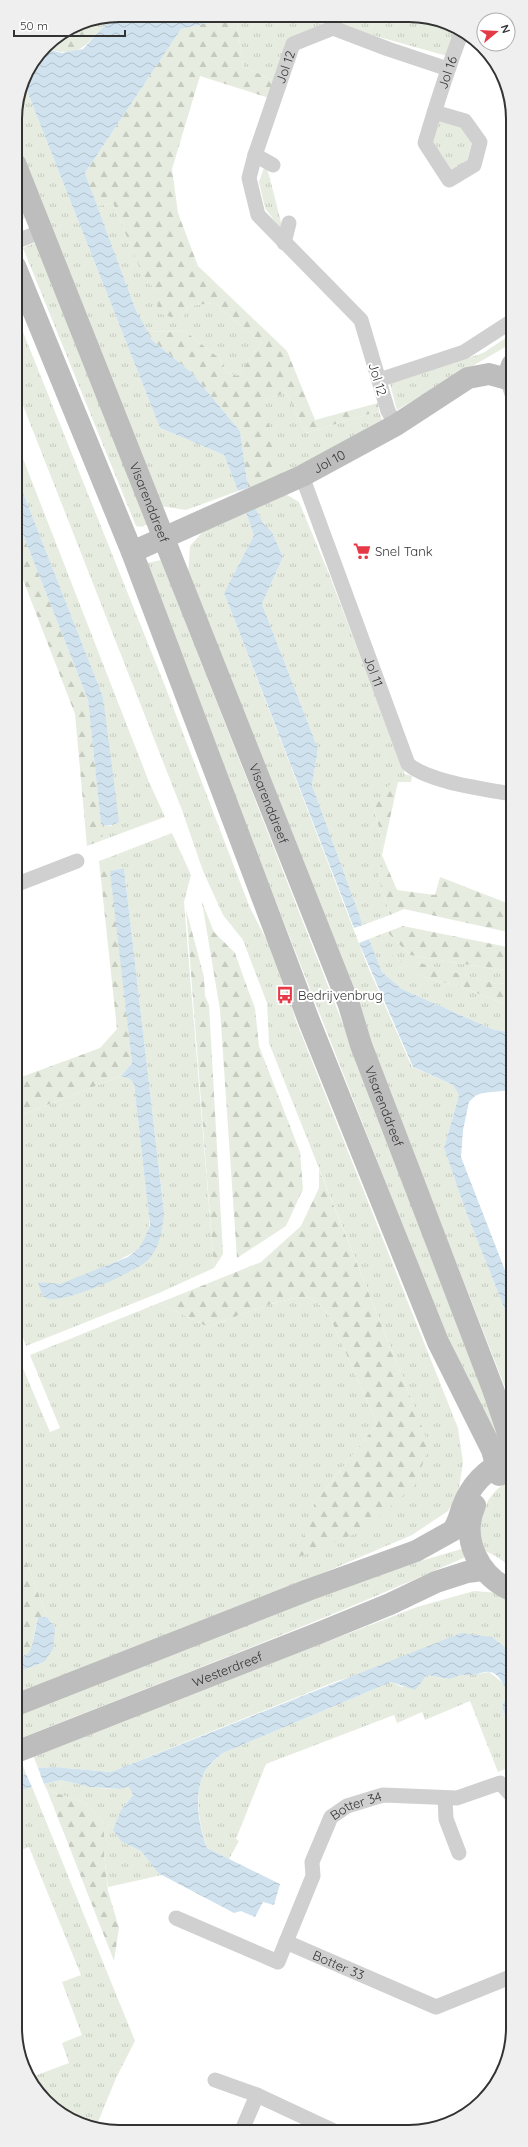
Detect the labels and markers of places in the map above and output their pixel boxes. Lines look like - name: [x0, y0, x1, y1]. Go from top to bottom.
- supermarket icon: Snel Tank: [352, 541, 372, 561]
- place label: Snel Tank: [375, 543, 433, 559]
- bus stop icon: Bedrijvenbrug: [275, 985, 295, 1005]
- place label: Bedrijvenbrug: [298, 987, 383, 1003]

